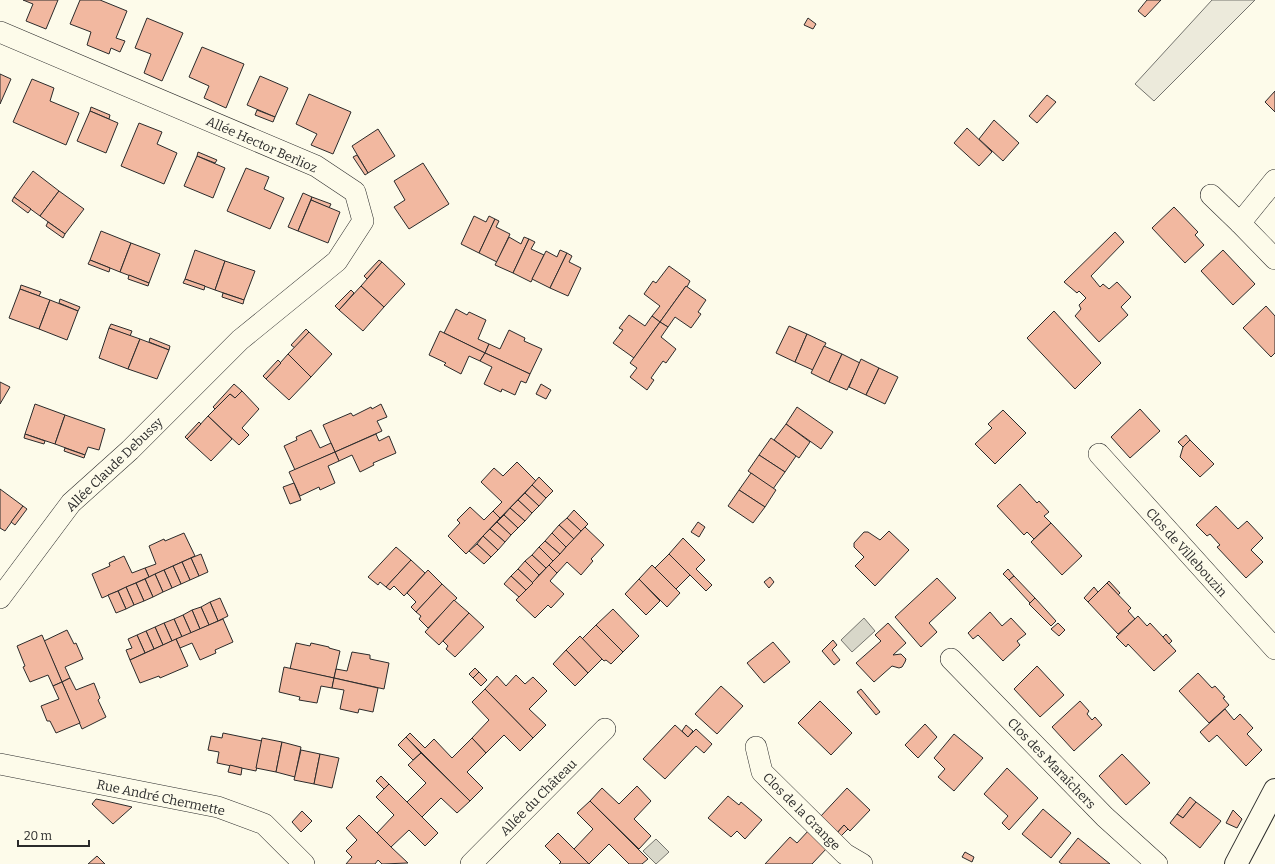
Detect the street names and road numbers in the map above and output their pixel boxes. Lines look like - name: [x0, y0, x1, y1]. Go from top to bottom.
- street label: Allée Hector Berlioz: [204, 113, 320, 176]
- street label: Allée Claude Debussy: [63, 414, 166, 514]
- street label: Clos de Villebouzin: [1143, 505, 1231, 600]
- street label: Clos des Maraîchers: [1005, 715, 1099, 812]
- street label: Allée du Château: [497, 756, 580, 839]
- street label: Clos de la Grange: [760, 770, 843, 853]
- street label: Rue André Chermette: [95, 777, 226, 818]

